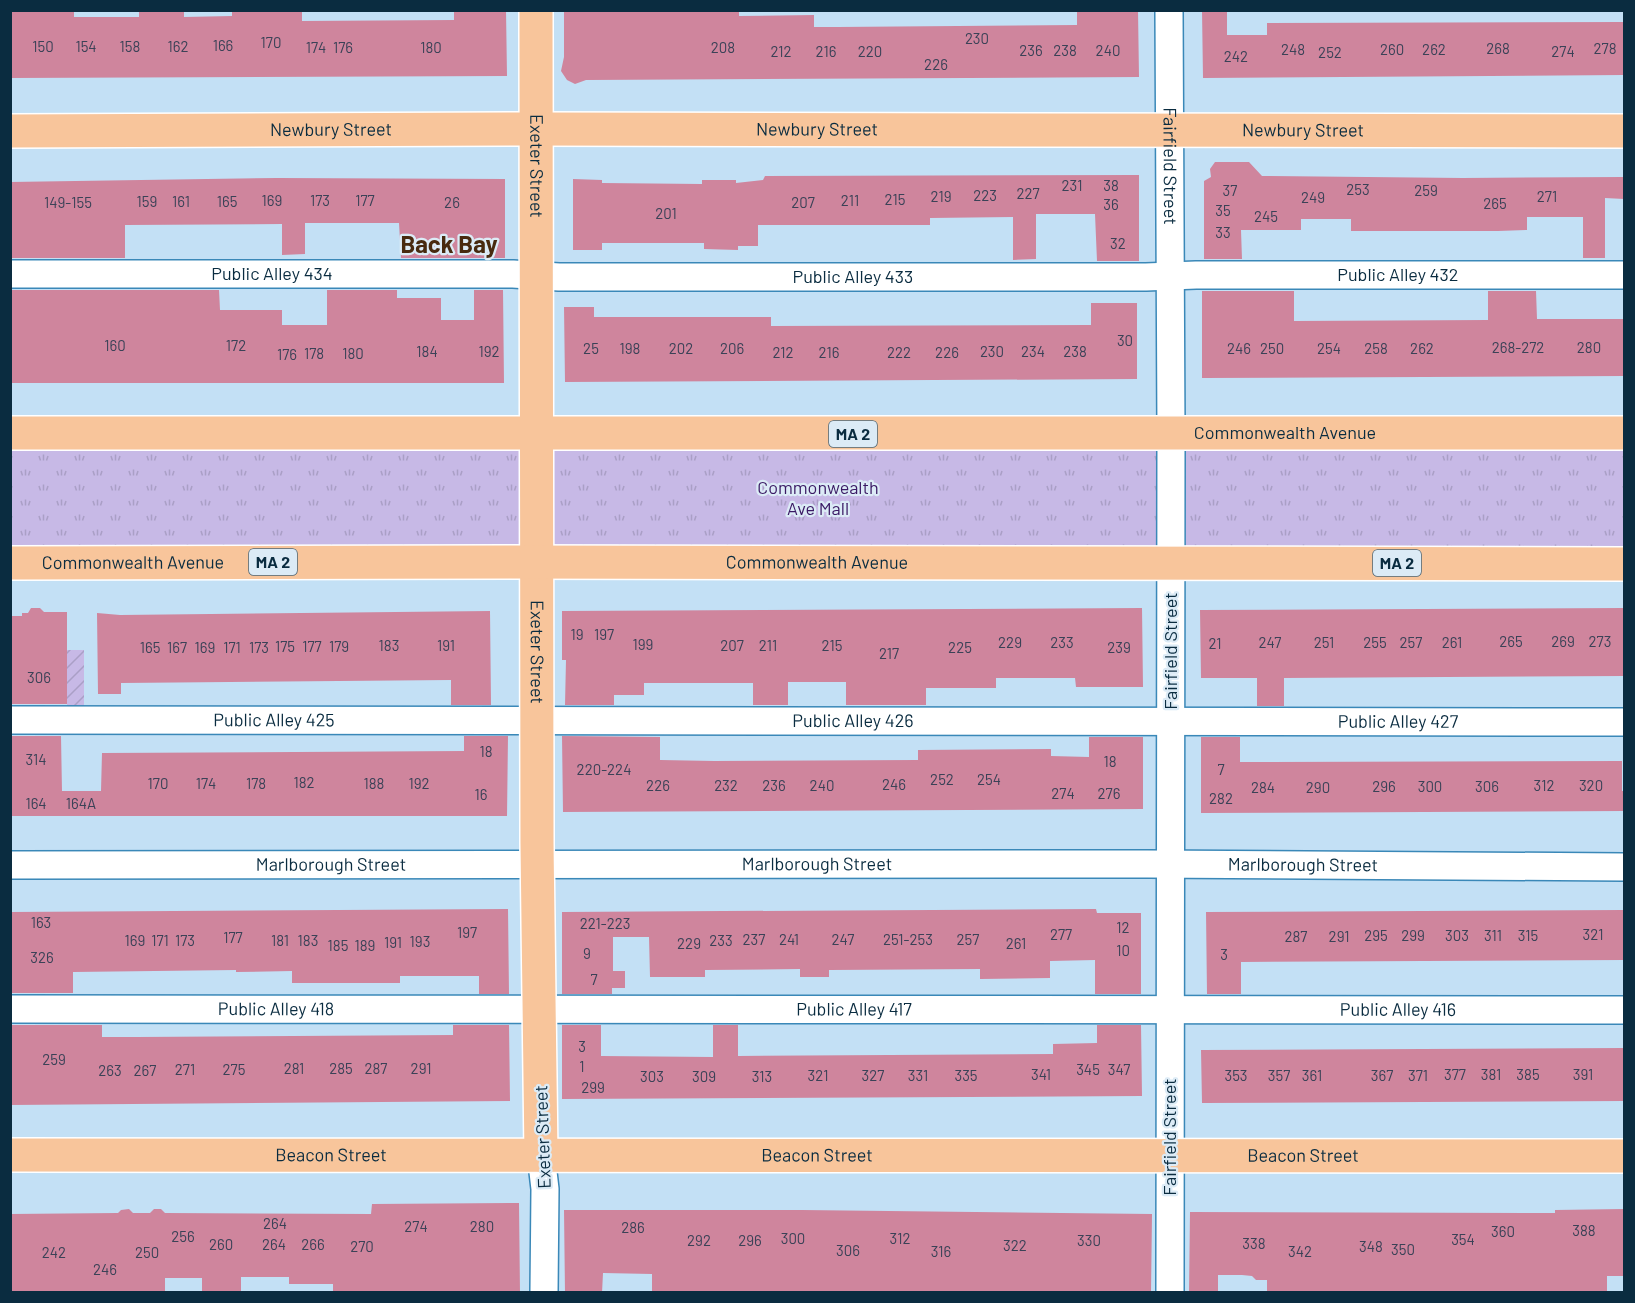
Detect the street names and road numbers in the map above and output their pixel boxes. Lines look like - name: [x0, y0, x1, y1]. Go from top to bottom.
- street label: Fairfield Street: [1159, 107, 1182, 225]
- street label: Exeter Street: [526, 114, 548, 218]
- street label: Newbury Street: [756, 117, 878, 140]
- street label: Newbury Street: [270, 118, 392, 140]
- street label: Newbury Street: [1242, 118, 1364, 141]
- street label: Public Alley 434: [211, 262, 333, 284]
- street label: Public Alley 432: [1337, 263, 1458, 285]
- street label: Public Alley 433: [792, 265, 913, 287]
- road number: MA 2: [829, 421, 877, 447]
- street label: Commonwealth Avenue: [1194, 421, 1376, 443]
- road number: MA 2: [249, 549, 297, 575]
- street label: Commonwealth Avenue: [726, 550, 908, 573]
- road number: MA 2: [1373, 550, 1421, 576]
- street label: Commonwealth Avenue: [42, 551, 224, 573]
- street label: Fairfield Street: [1159, 592, 1181, 710]
- street label: Exeter Street: [527, 600, 549, 704]
- street label: Public Alley 425: [213, 708, 335, 730]
- street label: Public Alley 426: [792, 709, 914, 731]
- street label: Public Alley 427: [1338, 710, 1459, 732]
- street label: Marlborough Street: [742, 852, 892, 874]
- street label: Marlborough Street: [256, 853, 406, 875]
- street label: Marlborough Street: [1228, 853, 1378, 875]
- street label: Public Alley 418: [218, 997, 334, 1019]
- street label: Public Alley 417: [796, 997, 912, 1020]
- street label: Public Alley 416: [1340, 998, 1456, 1020]
- street label: Fairfield Street: [1158, 1078, 1180, 1196]
- street label: Exeter Street: [529, 1085, 555, 1189]
- street label: Beacon Street: [275, 1143, 387, 1165]
- street label: Beacon Street: [761, 1143, 873, 1166]
- street label: Beacon Street: [1247, 1144, 1359, 1166]

